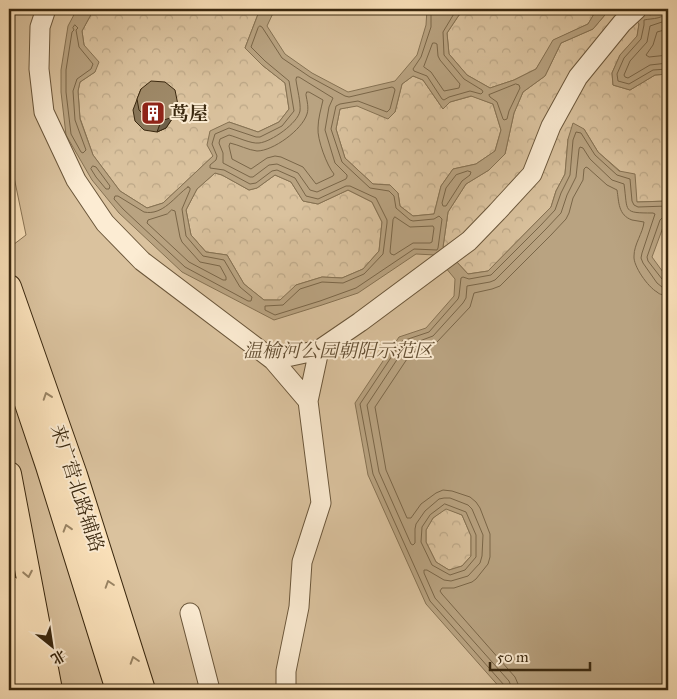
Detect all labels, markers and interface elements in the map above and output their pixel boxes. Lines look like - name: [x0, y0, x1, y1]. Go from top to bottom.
- building icon: 茑屋: [140, 100, 166, 126]
- place label: 茑屋: [170, 102, 208, 125]
- park label: 温榆河公园朝阳示范区: [243, 339, 436, 362]
- one-way arrow: [43, 393, 53, 401]
- street label: 来广营北路辅路: [46, 421, 109, 555]
- one-way arrow: [63, 525, 73, 533]
- one-way arrow: [22, 569, 32, 578]
- one-way arrow: [105, 580, 115, 589]
- north arrow: [28, 622, 78, 672]
- scale bar: [490, 639, 590, 671]
- text: 北: [48, 646, 69, 668]
- text: 50 m: [497, 648, 529, 666]
- one-way arrow: [129, 657, 139, 665]

